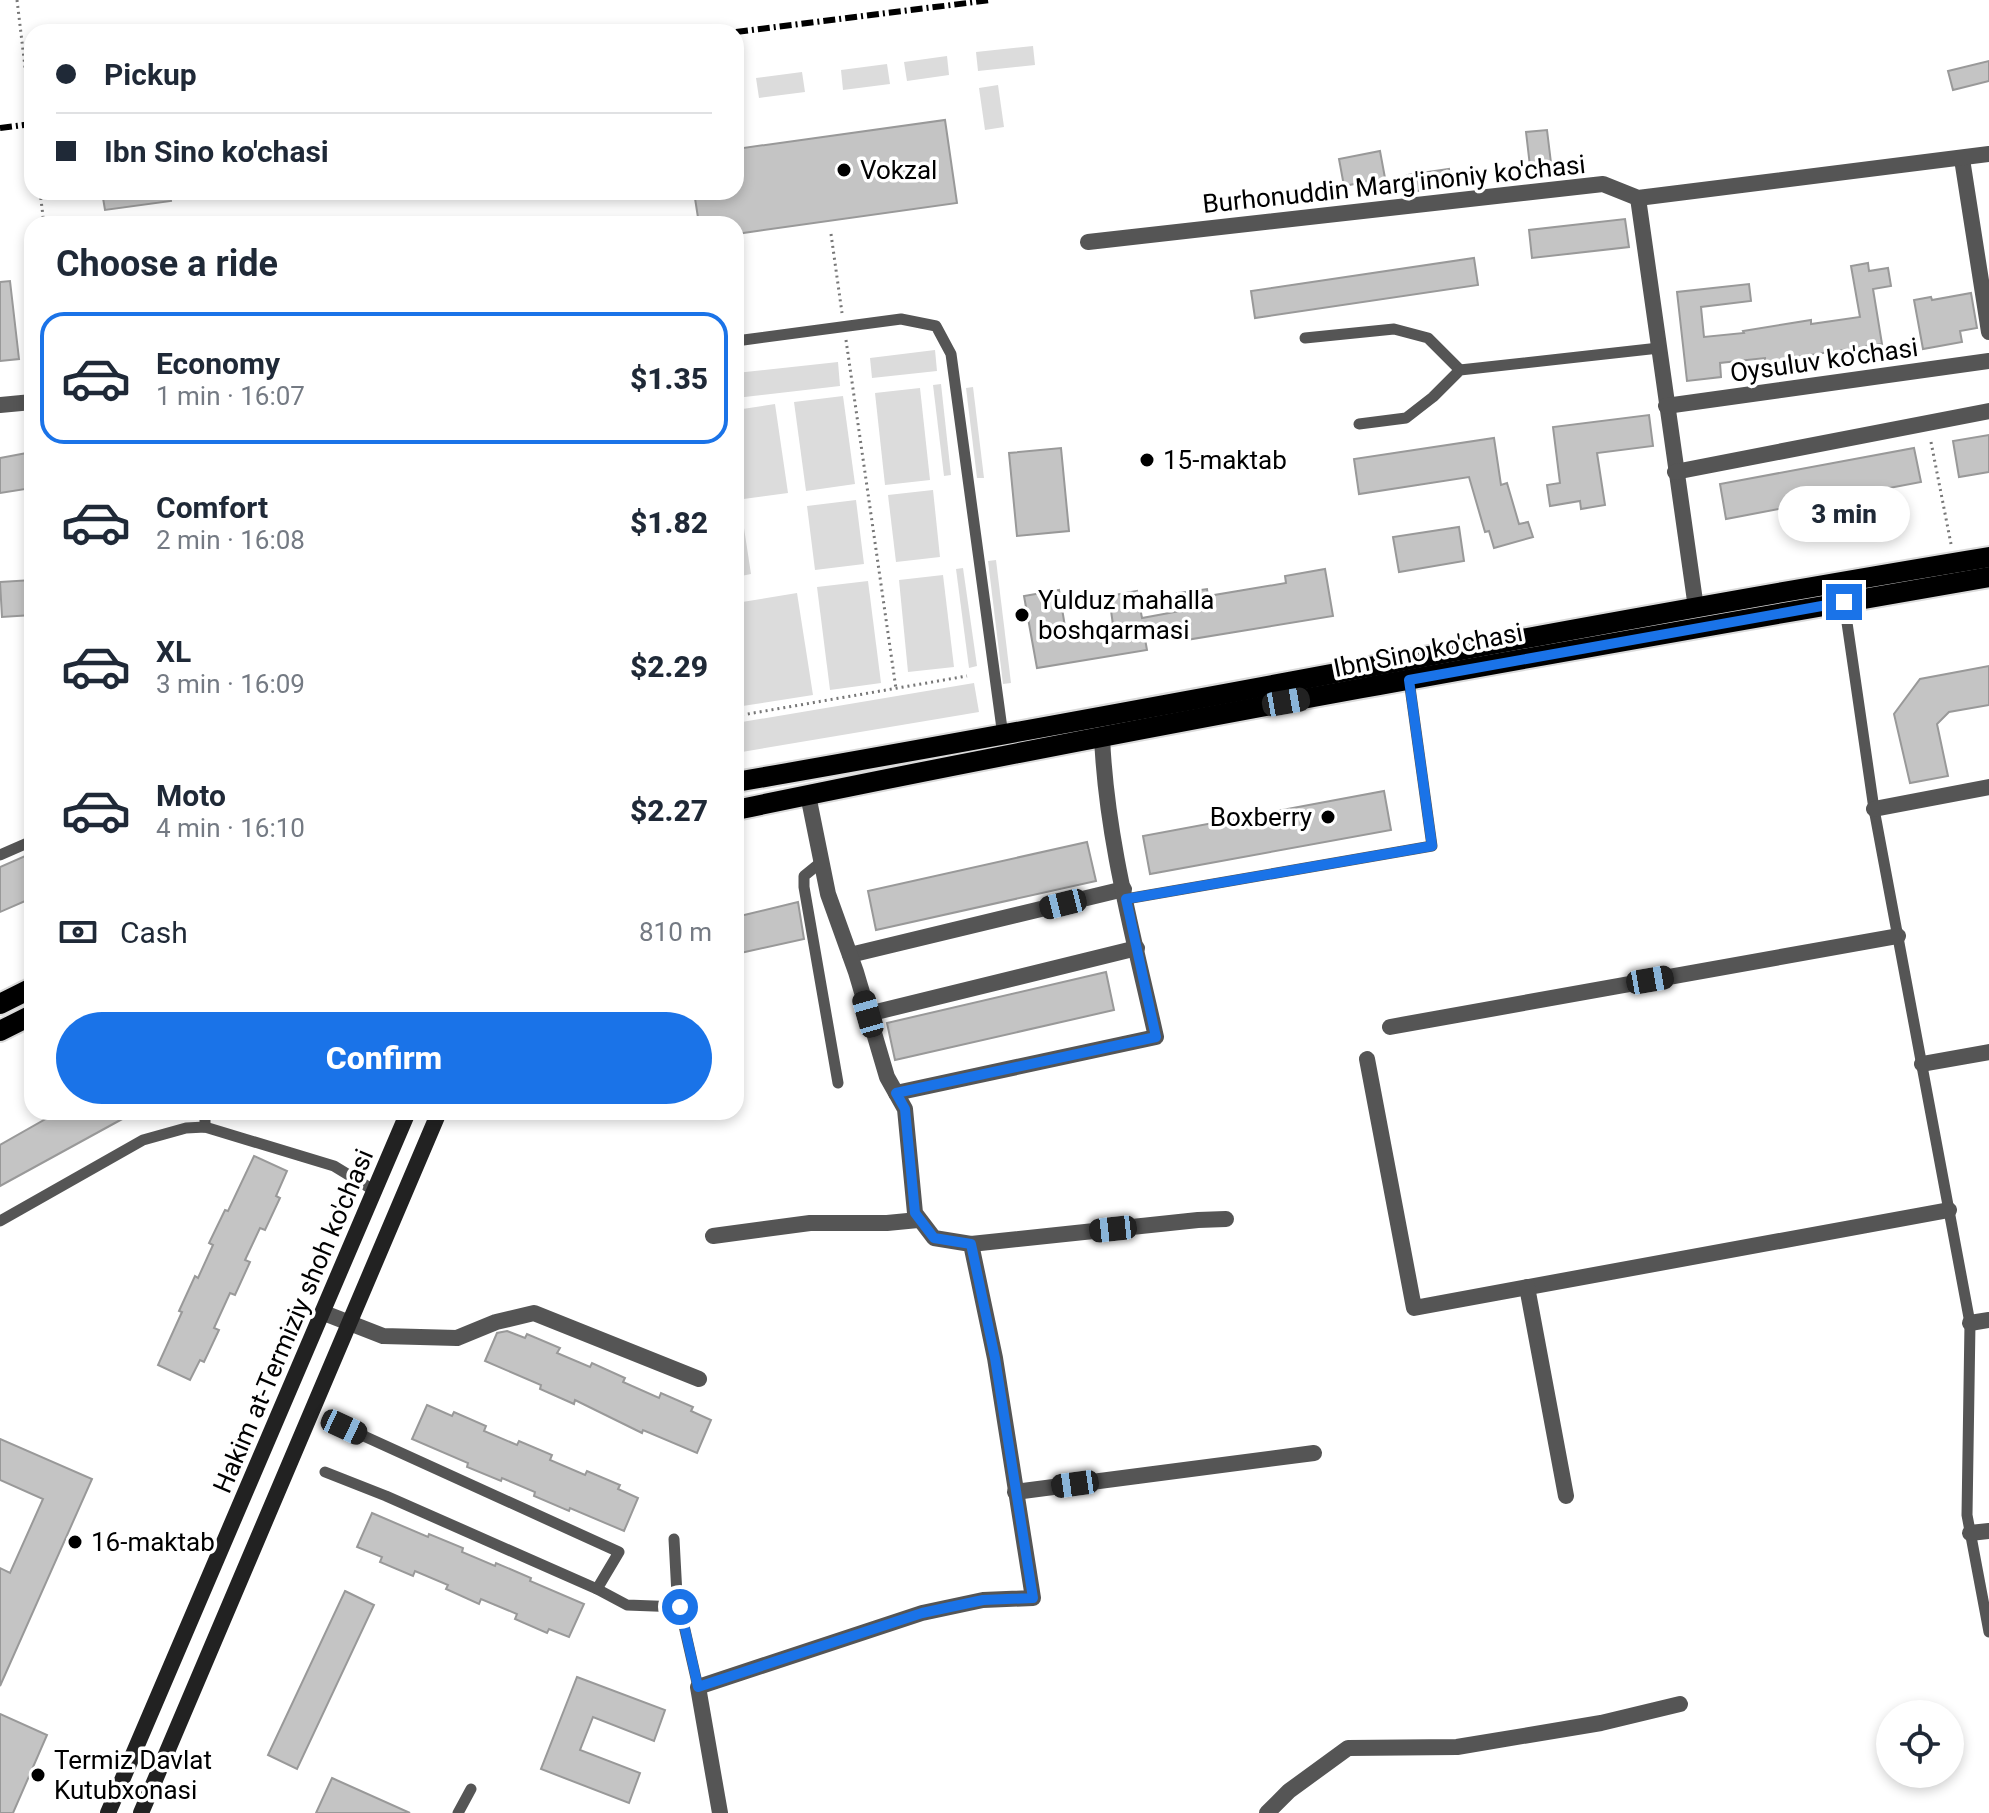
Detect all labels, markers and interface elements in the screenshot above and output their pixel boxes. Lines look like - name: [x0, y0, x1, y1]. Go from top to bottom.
- text: Pickup: [104, 57, 197, 92]
- text: Ibn Sino ko'chasi: [104, 134, 329, 169]
- street label: Burhonuddin Marg'inoniy ko'chasi: [1201, 149, 1587, 219]
- place label: Vokzal: [860, 155, 937, 185]
- marker: Vokzal: [835, 161, 853, 179]
- text: Choose a ride: [56, 243, 278, 285]
- street label: Oysuluv ko'chasi: [1728, 332, 1920, 388]
- icon: car: [60, 342, 132, 414]
- text: Economy: [156, 346, 280, 381]
- text: $1.35: [630, 361, 708, 396]
- text: 1 min · 16:07: [156, 381, 305, 411]
- place label: 15-maktab: [1163, 445, 1287, 475]
- marker: 15-maktab: [1138, 451, 1156, 469]
- icon: car: [60, 486, 132, 558]
- callout: 3 min: [1778, 486, 1910, 542]
- text: Comfort: [156, 490, 268, 525]
- text: 3 min: [1811, 499, 1877, 529]
- text: $1.82: [630, 505, 708, 540]
- text: 2 min · 16:08: [156, 525, 305, 555]
- route end: [1826, 584, 1862, 620]
- place label: Yulduz mahalla boshqarmasi: [1038, 585, 1214, 645]
- marker: Yulduz mahalla boshqarmasi: [1013, 606, 1031, 624]
- street label: Ibn Sino ko'chasi: [1331, 617, 1525, 683]
- icon: car: [60, 630, 132, 702]
- text: XL: [156, 634, 191, 669]
- text: $2.29: [630, 649, 708, 684]
- text: 3 min · 16:09: [156, 669, 305, 699]
- car: [1260, 686, 1312, 718]
- icon: car: [60, 774, 132, 846]
- text: Moto: [156, 778, 226, 813]
- text: $2.27: [630, 793, 708, 828]
- place label: Boxberry: [1210, 802, 1312, 832]
- marker: Boxberry: [1319, 808, 1337, 826]
- text: 4 min · 16:10: [156, 813, 305, 843]
- car: [1037, 887, 1089, 921]
- icon: cash: [56, 910, 100, 954]
- text: Cash: [120, 915, 188, 950]
- text: 810 m: [639, 917, 712, 947]
- car: [1624, 964, 1676, 996]
- car: [850, 988, 886, 1040]
- button: Confirm: [56, 1012, 712, 1104]
- street label: Hakim at-Termiziy shoh ko'chasi: [207, 1145, 379, 1497]
- car: [1088, 1215, 1138, 1243]
- car: [317, 1406, 371, 1448]
- car: [1050, 1469, 1100, 1499]
- place label: 16-maktab: [91, 1527, 215, 1557]
- marker: 16-maktab: [66, 1533, 84, 1551]
- route start: [662, 1589, 698, 1625]
- map controls: [1876, 1700, 1964, 1788]
- button: locate: [1876, 1700, 1964, 1788]
- place label: Termiz Davlat Kutubxonasi: [54, 1745, 212, 1805]
- marker: Termiz Davlat Kutubxonasi: [29, 1766, 47, 1784]

